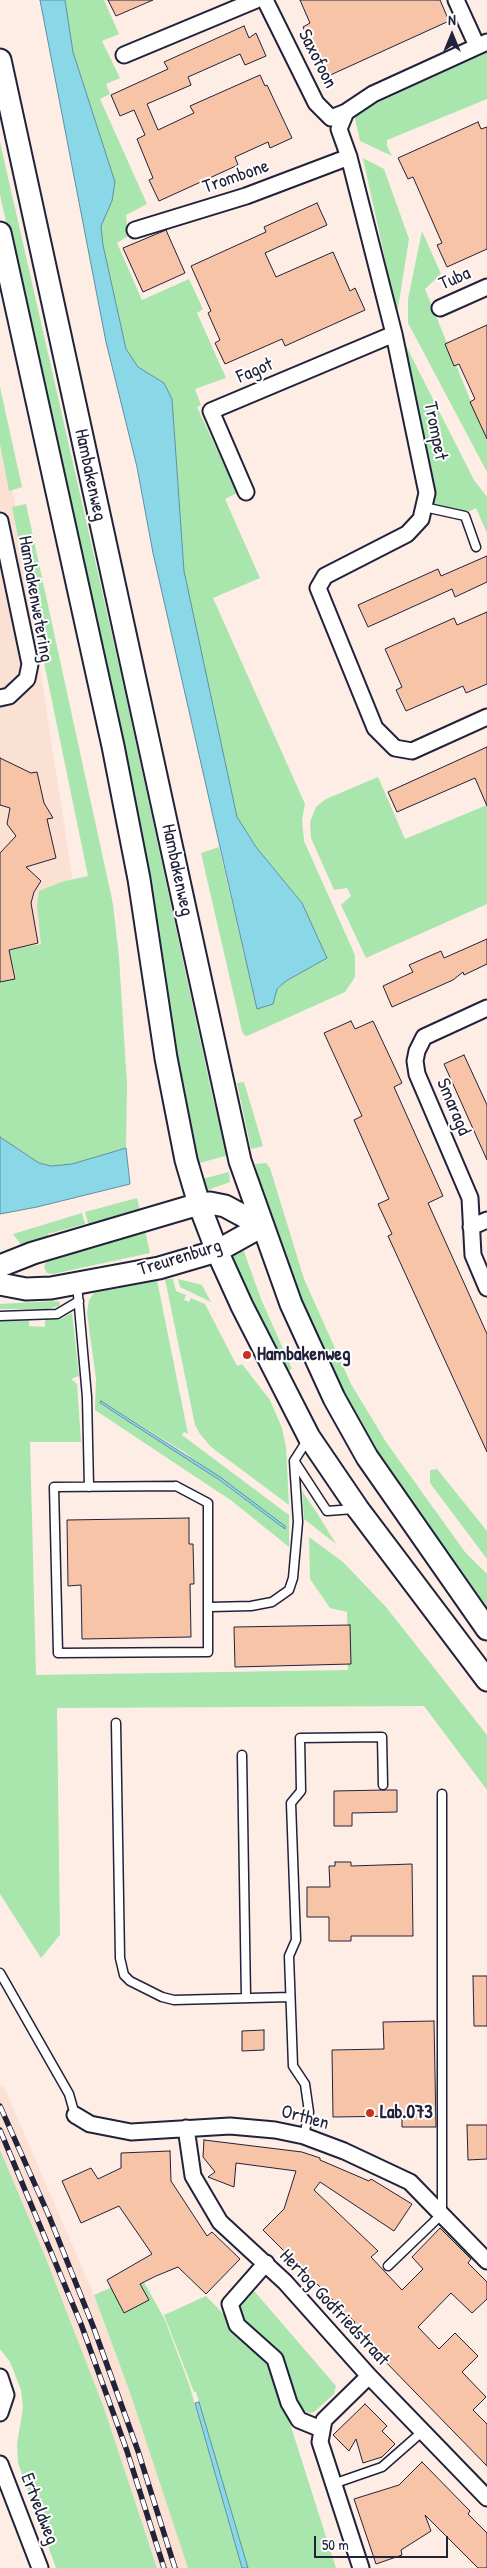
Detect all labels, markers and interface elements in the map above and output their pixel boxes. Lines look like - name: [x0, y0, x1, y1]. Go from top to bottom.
- north arrow: [427, 10, 477, 60]
- text: N: [448, 10, 456, 29]
- street label: Saxofoon: [293, 26, 341, 92]
- street label: Trombone: [200, 155, 272, 199]
- street label: Tuba: [436, 262, 474, 296]
- street label: Fagot: [233, 353, 277, 389]
- street label: Trompet: [418, 400, 452, 462]
- street label: Hambakenweg: [69, 427, 111, 523]
- street label: Hambakenwetering: [13, 534, 57, 664]
- street label: Hambakenweg: [156, 822, 198, 918]
- street label: Smaragd: [431, 1075, 475, 1139]
- street label: Treurenburg: [136, 1235, 224, 1281]
- place label: Hambakenweg: [257, 1344, 350, 1366]
- marker: Hambakenweg: [241, 1349, 253, 1361]
- street label: Orthen: [279, 2101, 331, 2135]
- place label: Lab.073: [380, 2102, 433, 2124]
- marker: Lab.073: [364, 2107, 376, 2119]
- street label: Hertog Godfriedstraat: [274, 2245, 394, 2371]
- street label: Ertveldweg: [15, 2470, 63, 2548]
- scale bar: [317, 2526, 451, 2558]
- text: 50 m: [322, 2534, 349, 2555]

